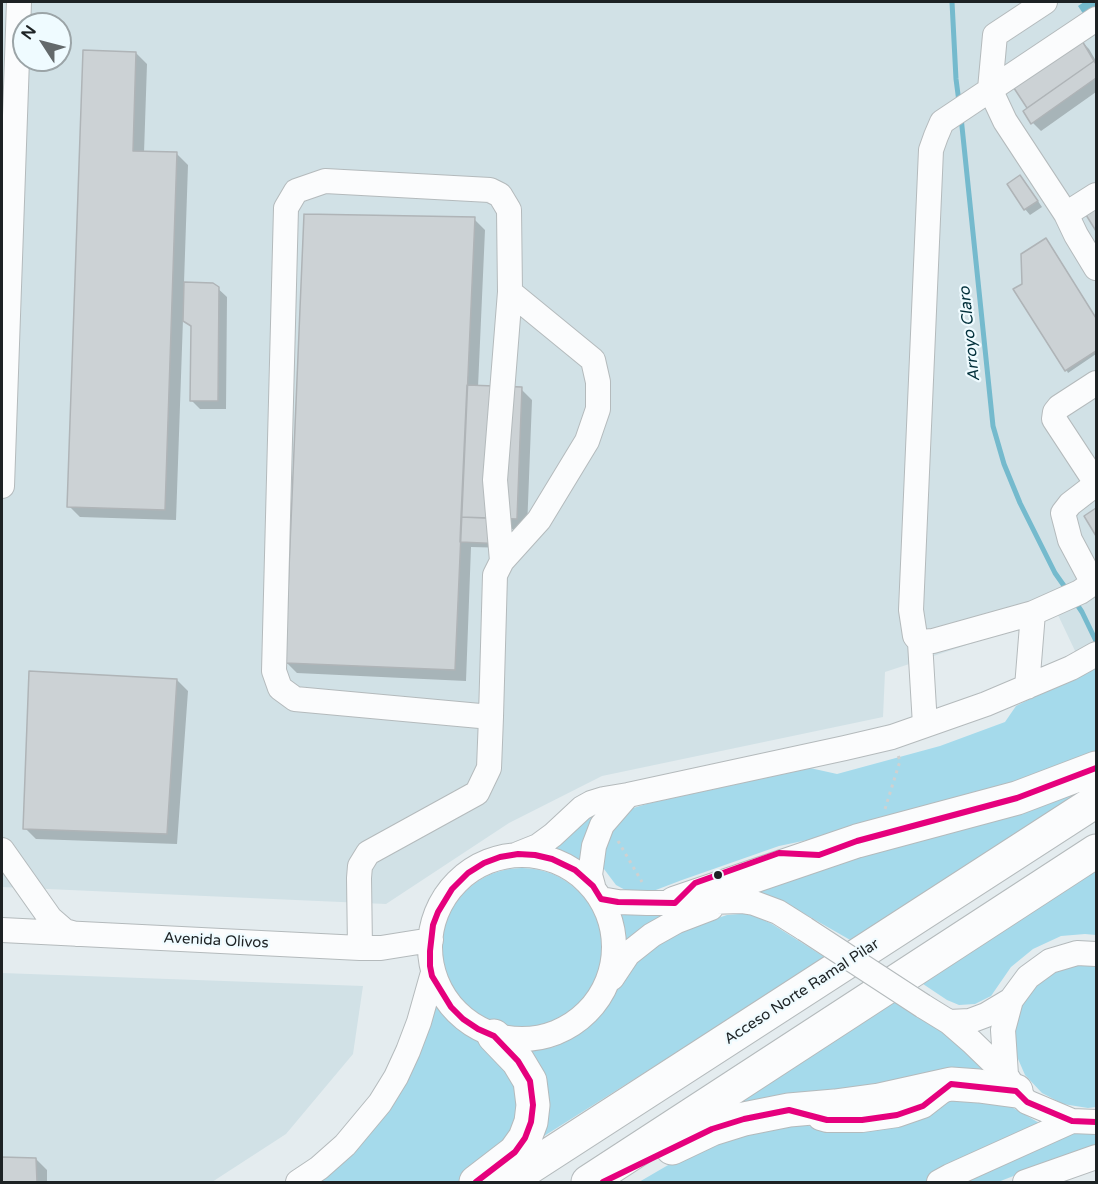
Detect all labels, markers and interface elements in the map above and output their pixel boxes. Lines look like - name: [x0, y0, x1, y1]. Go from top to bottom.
- north arrow: [12, 12, 72, 72]
- text: N: [17, 22, 41, 44]
- water label: Arroyo Claro: [955, 285, 985, 383]
- unlabelled marker: [712, 869, 724, 881]
- street label: Avenida Olivos: [163, 929, 269, 953]
- street label: Acceso Norte Ramal Pilar: [721, 935, 883, 1049]

